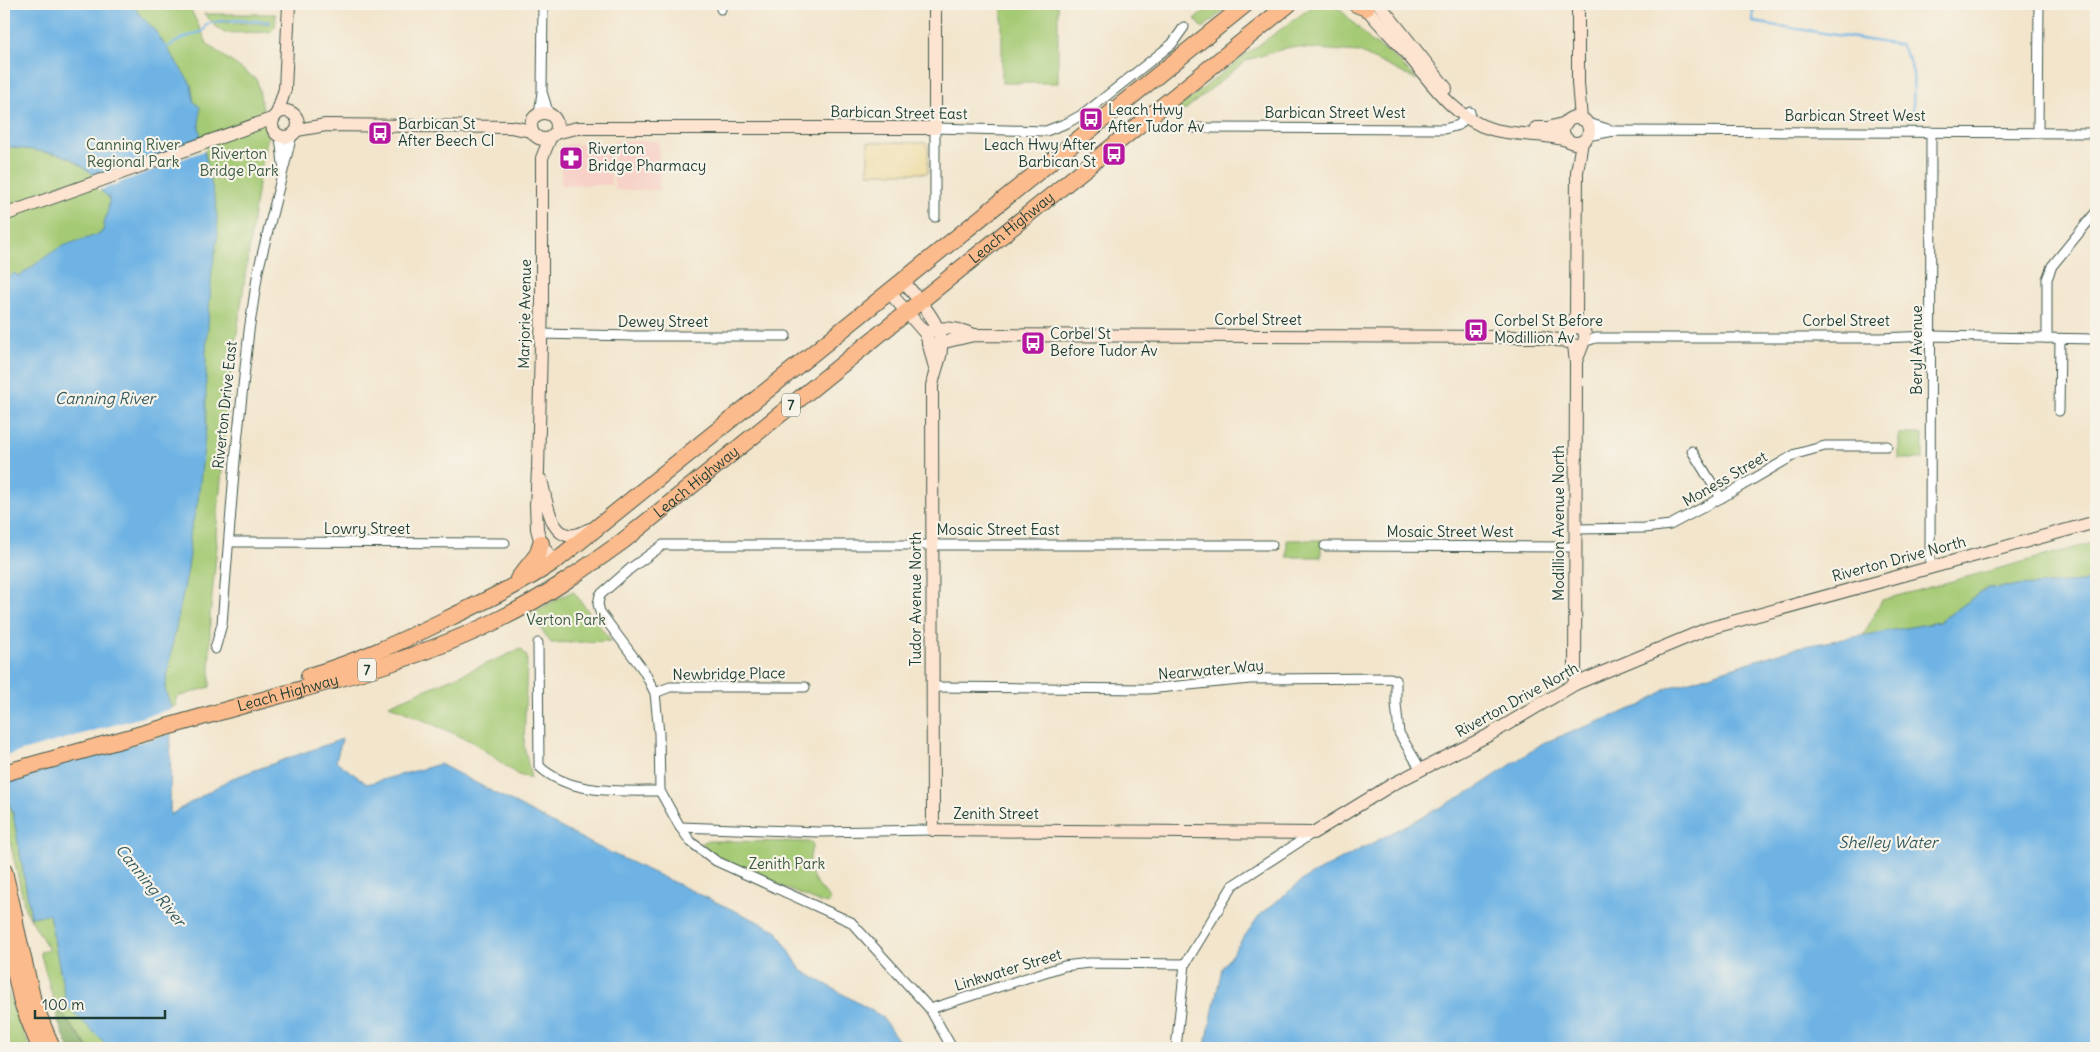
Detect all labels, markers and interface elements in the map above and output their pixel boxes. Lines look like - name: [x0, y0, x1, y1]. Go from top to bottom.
- place label: Leach Hwy After Tudor Av: [1108, 100, 1204, 136]
- street label: Barbican Street East: [830, 102, 968, 123]
- street label: Barbican Street West: [1264, 103, 1406, 122]
- bus stop icon: Leach Hwy After Tudor Av: [1078, 106, 1104, 132]
- street label: Barbican Street West: [1784, 106, 1926, 125]
- place label: Barbican St After Beech Cl: [398, 114, 494, 150]
- bus stop icon: Barbican St After Beech Cl: [367, 120, 393, 146]
- park label: Canning River Regional Park: [86, 135, 180, 171]
- place label: Leach Hwy After Barbican St: [984, 135, 1096, 171]
- place label: Riverton Bridge Pharmacy: [588, 139, 706, 175]
- bus stop icon: Leach Hwy After Barbican St: [1101, 141, 1127, 167]
- park label: Riverton Bridge Park: [199, 144, 279, 180]
- pharmacy icon: Riverton Bridge Pharmacy: [558, 145, 584, 171]
- street label: Leach Highway: [965, 187, 1058, 267]
- street label: Marjorie Avenue: [514, 259, 535, 369]
- street label: Beryl Avenue: [1907, 305, 1926, 395]
- street label: Corbel Street: [1214, 310, 1302, 329]
- place label: Corbel St Before Modillion Av: [1494, 311, 1603, 347]
- street label: Corbel Street: [1802, 311, 1890, 330]
- street label: Dewey Street: [618, 312, 708, 331]
- bus stop icon: Corbel St Before Modillion Av: [1463, 317, 1489, 343]
- place label: Corbel St Before Tudor Av: [1050, 324, 1158, 360]
- bus stop icon: Corbel St Before Tudor Av: [1020, 330, 1046, 356]
- street label: Riverton Drive East: [208, 340, 241, 470]
- water label: Canning River: [55, 388, 158, 408]
- road number: 7: [782, 394, 800, 416]
- street label: Leach Highway: [650, 441, 742, 522]
- street label: Modillion Avenue North: [1549, 445, 1568, 601]
- street label: Moness Street: [1679, 447, 1770, 510]
- street label: Lowry Street: [324, 519, 410, 538]
- street label: Mosaic Street East: [936, 520, 1060, 539]
- street label: Mosaic Street West: [1386, 522, 1514, 541]
- street label: Tudor Avenue North: [906, 531, 925, 666]
- street label: Riverton Drive North: [1830, 531, 1968, 586]
- park label: Verton Park: [526, 610, 606, 629]
- street label: Nearwater Way: [1157, 655, 1265, 684]
- road number: 7: [358, 658, 376, 682]
- street label: Riverton Drive North: [1452, 658, 1582, 741]
- street label: Newbridge Place: [672, 663, 786, 684]
- street label: Leach Highway: [235, 669, 341, 715]
- street label: Zenith Street: [953, 804, 1039, 823]
- water label: Shelley Water: [1839, 832, 1940, 852]
- water label: Canning River: [112, 840, 192, 932]
- park label: Zenith Park: [749, 854, 826, 873]
- street label: Linkwater Street: [952, 944, 1064, 995]
- scale bar: [35, 987, 165, 1019]
- text: 100 m: [42, 995, 84, 1014]

